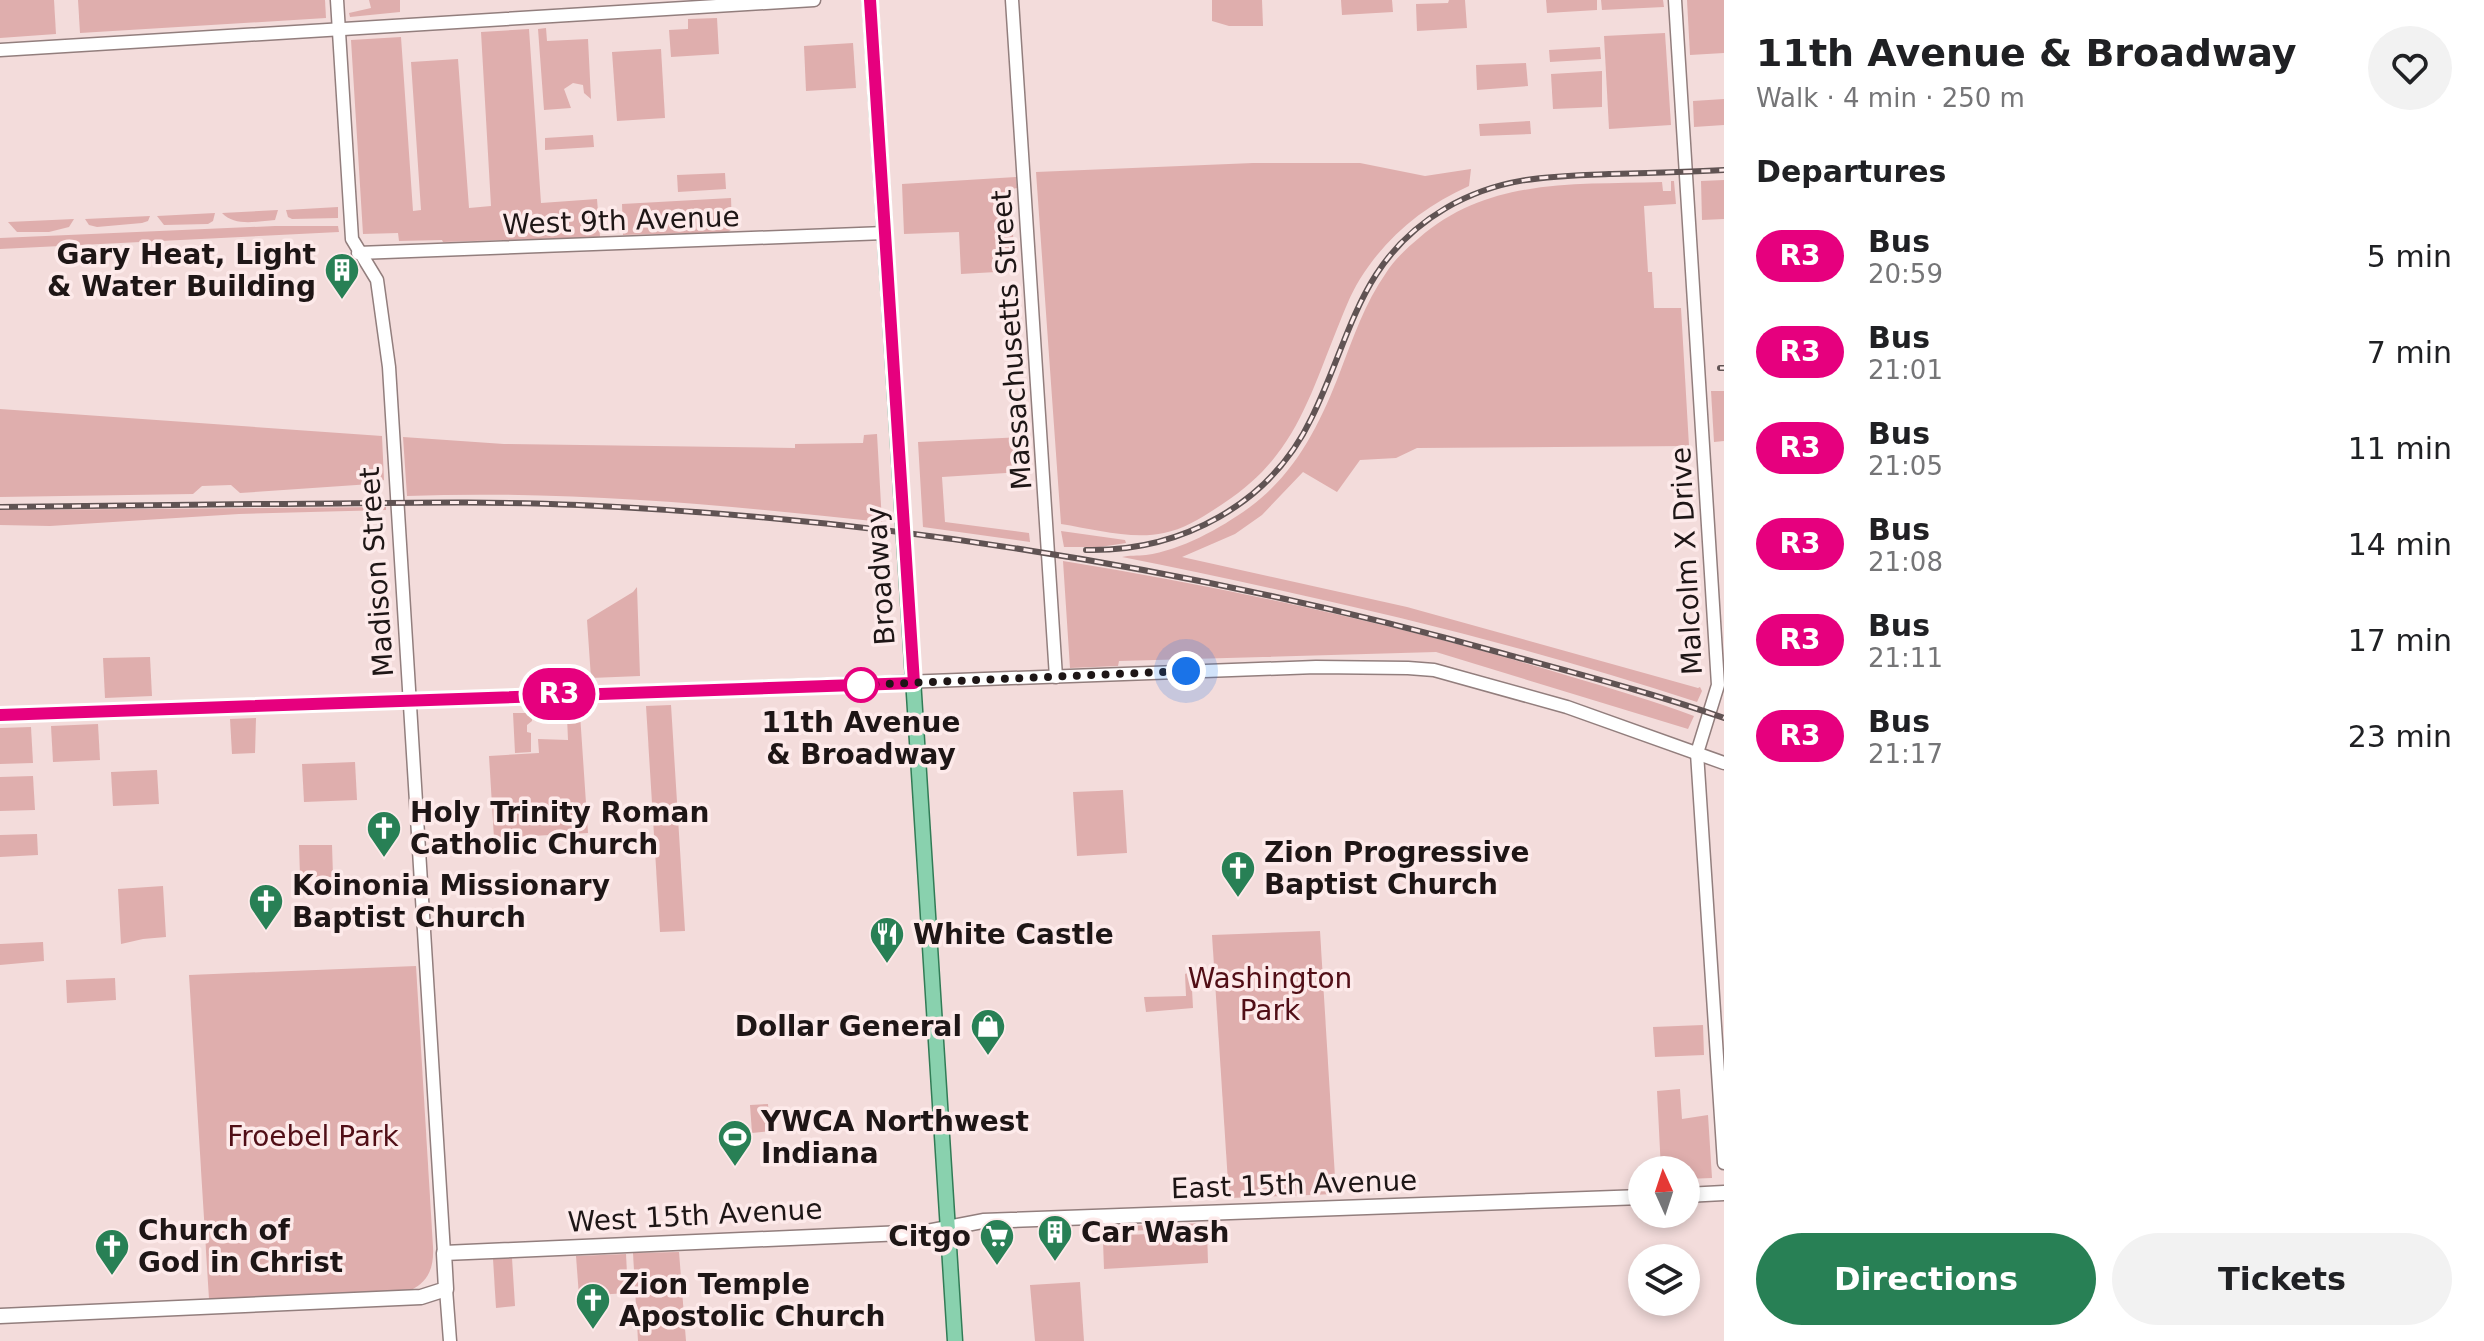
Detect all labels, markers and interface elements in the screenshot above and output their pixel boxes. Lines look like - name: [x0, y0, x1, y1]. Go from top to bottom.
- button: heart: [2368, 26, 2452, 110]
- text: 11th Avenue & Broadway: [1756, 31, 2296, 75]
- text: Walk · 4 min · 250 m: [1756, 83, 2025, 113]
- text: Departures: [1756, 154, 1946, 189]
- street label: Massachusetts Street: [985, 189, 1038, 491]
- street label: West 9th Avenue: [502, 200, 740, 241]
- text: Bus: [1868, 224, 1930, 259]
- place label: Gary Heat, Light & Water Building: [47, 238, 316, 303]
- text: R3: [1779, 239, 1821, 272]
- text: 5 min: [2367, 239, 2452, 274]
- building icon: Gary Heat, Light & Water Building: [323, 251, 361, 301]
- text: 20:59: [1868, 259, 1943, 289]
- text: Bus: [1868, 320, 1930, 355]
- text: R3: [1779, 335, 1821, 368]
- text: 7 min: [2367, 335, 2452, 370]
- text: 21:01: [1868, 355, 1943, 385]
- text: Bus: [1868, 416, 1930, 451]
- text: R3: [1779, 431, 1821, 464]
- text: 11 min: [2348, 431, 2452, 466]
- street label: Malcolm X Drive: [1664, 446, 1709, 676]
- text: 21:05: [1868, 451, 1943, 481]
- street label: Madison Street: [353, 466, 400, 678]
- street label: Broadway: [859, 506, 902, 646]
- text: Bus: [1868, 512, 1930, 547]
- text: R3: [1779, 527, 1821, 560]
- text: 14 min: [2348, 527, 2452, 562]
- text: 21:08: [1868, 547, 1943, 577]
- text: Bus: [1868, 608, 1930, 643]
- text: R3: [1779, 623, 1821, 656]
- text: 17 min: [2348, 623, 2452, 658]
- text: 21:11: [1868, 643, 1943, 673]
- your location: [1166, 651, 1206, 691]
- line badge: R3: [523, 668, 595, 720]
- marker: 11th Avenue & Broadway: [844, 668, 878, 702]
- text: R3: [538, 677, 580, 710]
- text: Bus: [1868, 704, 1930, 739]
- place label: 11th Avenue & Broadway: [762, 706, 960, 771]
- text: R3: [1779, 719, 1821, 752]
- text: 23 min: [2348, 719, 2452, 754]
- text: 21:17: [1868, 739, 1943, 769]
- place label: Holy Trinity Roman Catholic Church: [410, 796, 709, 861]
- church icon: Holy Trinity Roman Catholic Church: [365, 809, 403, 859]
- place label: Zion Progressive Baptist Church: [1264, 836, 1529, 901]
- church icon: Zion Progressive Baptist Church: [1219, 849, 1257, 899]
- place label: Koinonia Missionary Baptist Church: [292, 869, 610, 934]
- church icon: Koinonia Missionary Baptist Church: [247, 882, 285, 932]
- restaurant icon: White Castle: [868, 915, 906, 965]
- place label: White Castle: [913, 918, 1114, 951]
- park label: Washington Park: [1188, 962, 1352, 1027]
- shop icon: Dollar General: [969, 1007, 1007, 1057]
- place label: Dollar General: [735, 1010, 962, 1043]
- place label: YWCA Northwest Indiana: [760, 1105, 1029, 1170]
- sports icon: YWCA Northwest Indiana: [716, 1118, 754, 1168]
- park label: Froebel Park: [227, 1120, 400, 1153]
- north arrow: [1628, 1156, 1700, 1228]
- map controls: [1628, 1156, 1700, 1316]
- street label: East 15th Avenue: [1170, 1164, 1418, 1205]
- street label: West 15th Avenue: [567, 1192, 823, 1239]
- building icon: Car Wash: [1036, 1213, 1074, 1263]
- place label: Church of God in Christ: [138, 1214, 343, 1279]
- place label: Car Wash: [1081, 1216, 1229, 1249]
- supermarket icon: Citgo: [978, 1217, 1016, 1267]
- place label: Citgo: [888, 1220, 971, 1253]
- church icon: Church of God in Christ: [93, 1227, 131, 1277]
- button: Directions: [1756, 1233, 2096, 1325]
- button: Tickets: [2112, 1233, 2452, 1325]
- button: layers: [1628, 1244, 1700, 1316]
- place label: Zion Temple Apostolic Church: [619, 1268, 886, 1333]
- church icon: Zion Temple Apostolic Church: [574, 1281, 612, 1331]

